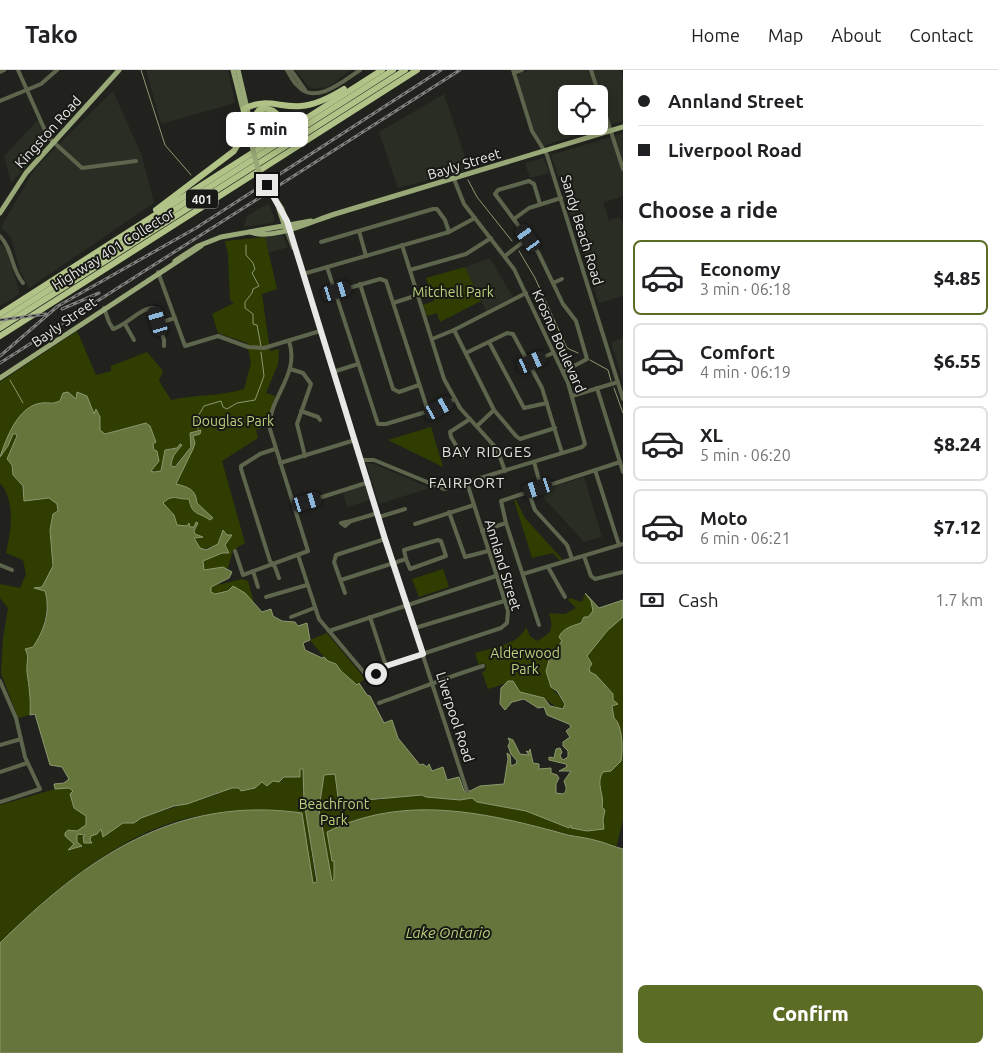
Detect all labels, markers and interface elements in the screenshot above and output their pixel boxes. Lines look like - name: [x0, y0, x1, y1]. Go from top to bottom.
- text: Tako: [25, 21, 78, 48]
- text: Home: [691, 25, 740, 45]
- text: Map: [768, 25, 803, 45]
- text: About: [831, 25, 881, 45]
- text: Contact: [909, 25, 973, 45]
- map controls: [558, 85, 608, 135]
- button: locate: [558, 85, 608, 135]
- text: Annland Street: [668, 90, 804, 112]
- street label: Kingston Road: [11, 93, 85, 171]
- callout: 5 min: [226, 112, 308, 148]
- text: 5 min: [247, 120, 287, 138]
- text: Liverpool Road: [668, 139, 802, 161]
- street label: Bayly Street: [426, 145, 503, 183]
- street label: Sandy Beach Road: [558, 173, 606, 287]
- route end: [256, 174, 278, 196]
- road number: 401: [186, 190, 218, 208]
- text: Choose a ride: [638, 197, 778, 222]
- street label: Highway 401 Collector: [49, 204, 178, 293]
- car: [513, 221, 542, 255]
- icon: car: [640, 255, 685, 300]
- text: Economy: [700, 258, 781, 280]
- text: $4.85: [933, 267, 981, 289]
- car: [320, 279, 353, 303]
- text: 3 min · 06:18: [700, 280, 791, 298]
- park label: Mitchell Park: [412, 284, 494, 300]
- street label: Krosno Boulevard: [529, 287, 589, 395]
- street label: Bayly Street: [28, 294, 100, 350]
- car: [146, 304, 169, 338]
- icon: car: [640, 338, 685, 383]
- text: Comfort: [700, 341, 775, 363]
- car: [515, 349, 548, 375]
- text: $6.55: [933, 350, 981, 372]
- text: 4 min · 06:19: [700, 363, 791, 381]
- car: [422, 394, 455, 422]
- park label: Douglas Park: [192, 413, 274, 429]
- icon: car: [640, 421, 685, 466]
- text: XL: [700, 424, 723, 446]
- text: $8.24: [933, 433, 981, 455]
- district label: BAY RIDGES: [442, 443, 532, 460]
- text: 5 min · 06:20: [700, 446, 791, 464]
- district label: FAIRPORT: [429, 474, 505, 491]
- car: [521, 476, 554, 500]
- car: [290, 490, 323, 514]
- icon: car: [640, 504, 685, 549]
- text: Moto: [700, 507, 748, 529]
- text: $7.12: [933, 516, 981, 538]
- street label: Annland Street: [482, 517, 525, 613]
- text: 6 min · 06:21: [700, 529, 791, 547]
- icon: cash: [638, 586, 666, 614]
- text: Cash: [678, 589, 719, 611]
- text: 1.7 km: [935, 591, 983, 609]
- park label: Alderwood Park: [490, 645, 560, 677]
- route start: [365, 663, 387, 685]
- street label: Liverpool Road: [433, 670, 477, 764]
- park label: Beachfront Park: [299, 796, 370, 828]
- water label: Lake Ontario: [406, 924, 490, 941]
- button: Confirm: [638, 985, 983, 1043]

